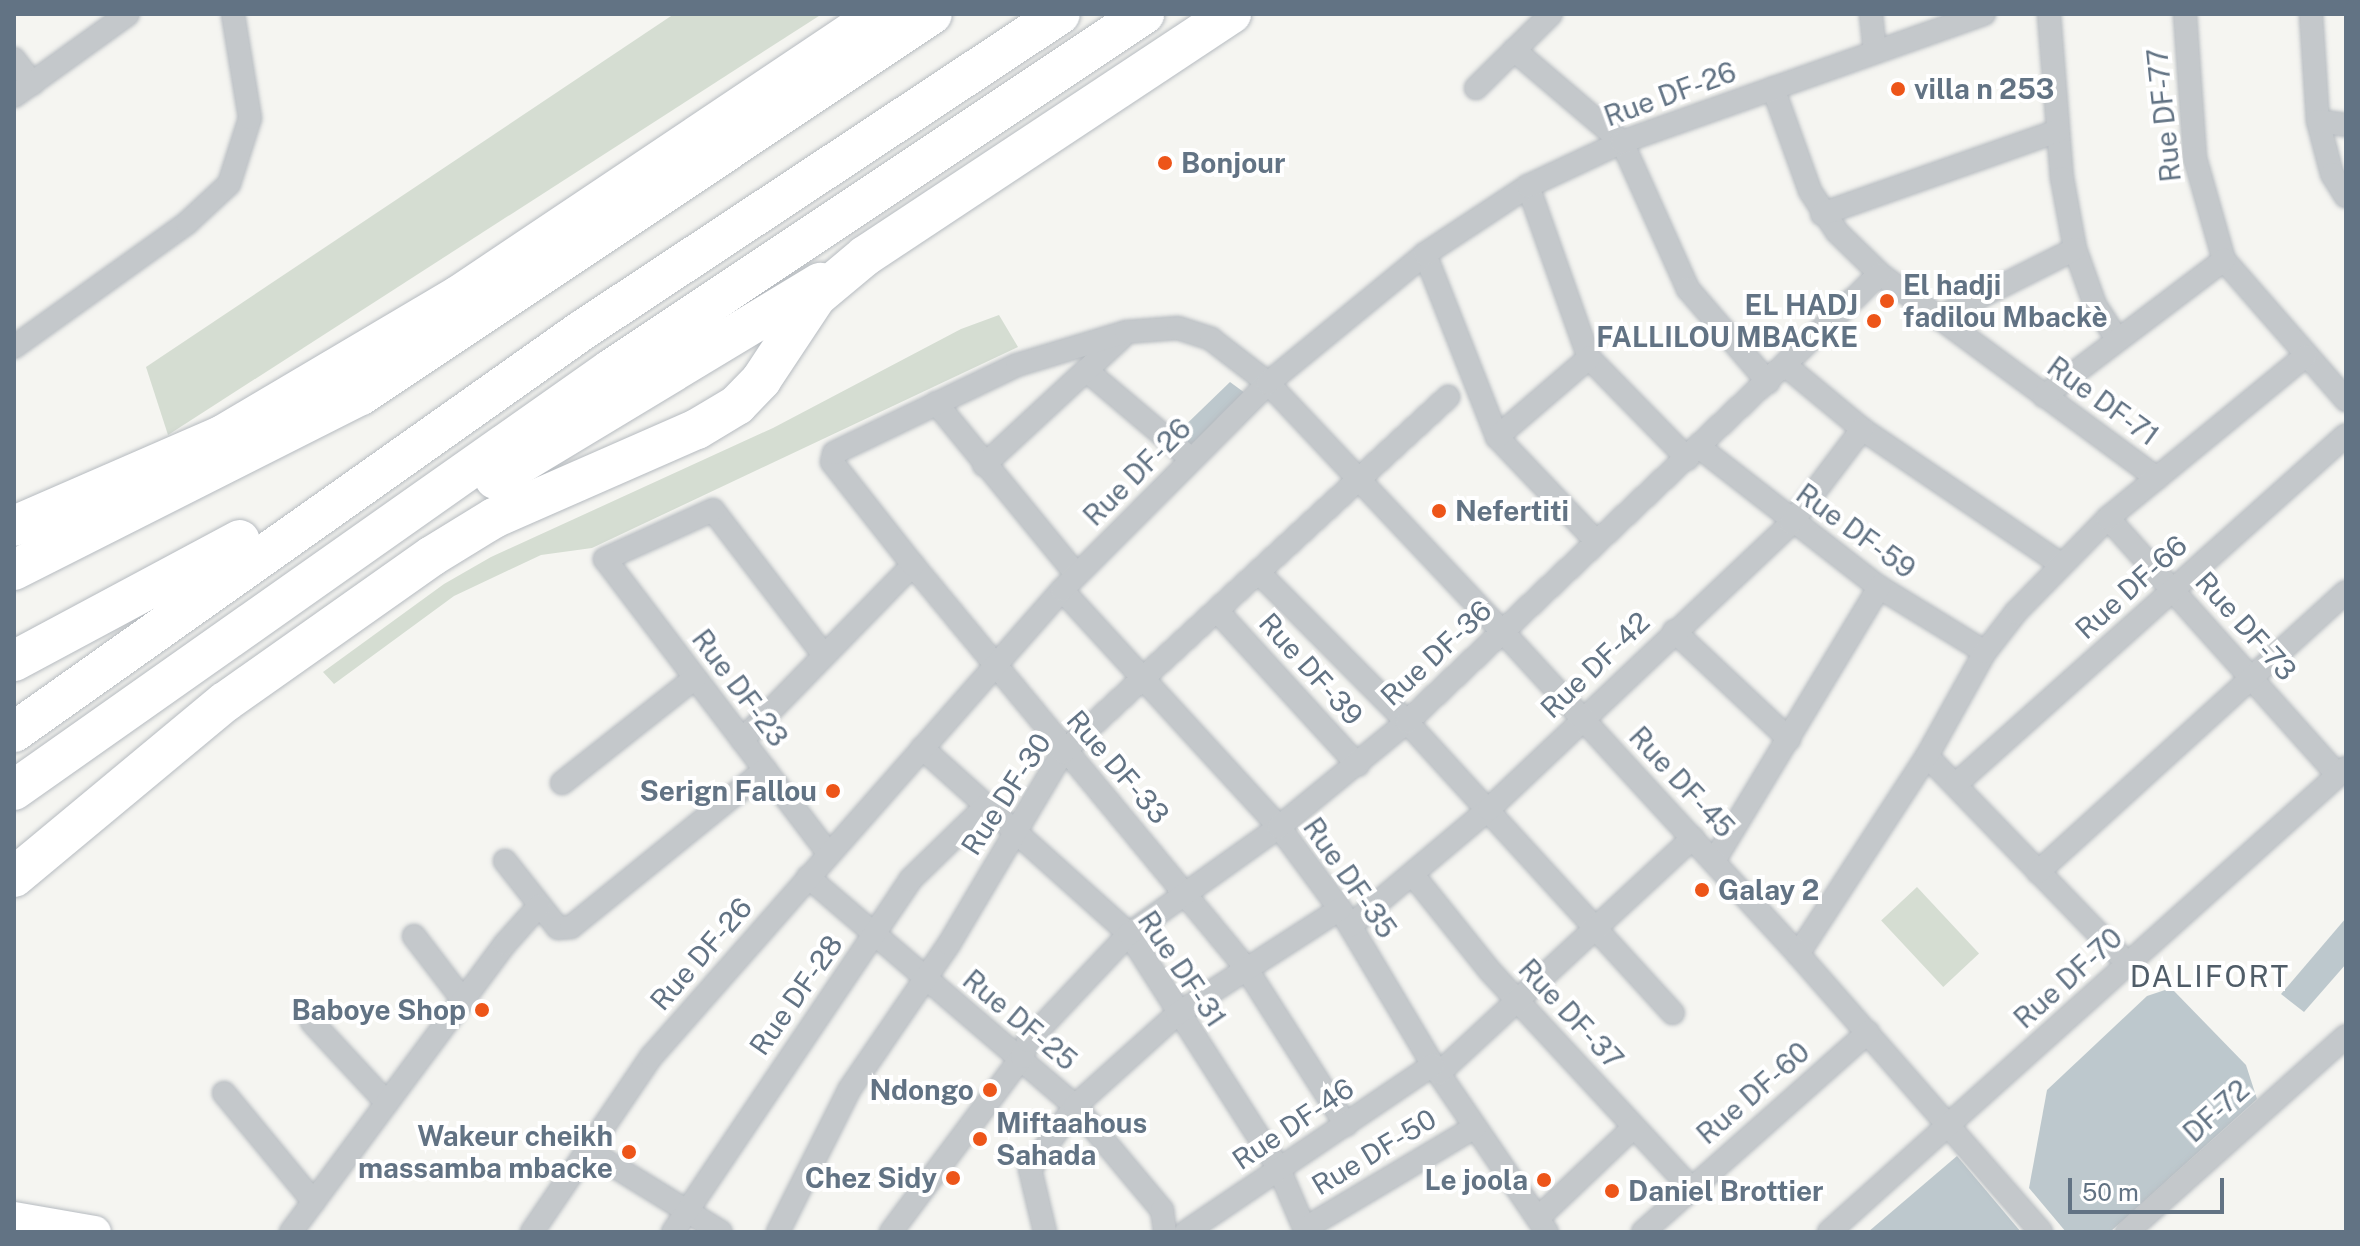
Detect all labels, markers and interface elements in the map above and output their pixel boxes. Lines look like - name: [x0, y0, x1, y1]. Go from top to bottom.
- street label: Rue DF-77: [2140, 46, 2188, 184]
- street label: Rue DF-26: [1599, 55, 1741, 133]
- place label: villa n 253: [1914, 72, 2054, 106]
- marker: villa n 253: [1889, 80, 1907, 98]
- place label: Bonjour: [1181, 146, 1285, 180]
- marker: Bonjour: [1156, 154, 1174, 172]
- place label: El hadji fadilou Mbackè: [1903, 268, 2108, 334]
- place label: EL HADJ FALLILOU MBACKE: [1596, 288, 1858, 354]
- marker: El hadji fadilou Mbackè: [1878, 292, 1896, 310]
- marker: EL HADJ FALLILOU MBACKE: [1865, 312, 1883, 330]
- street label: Rue DF-71: [2041, 349, 2165, 453]
- street label: Rue DF-26: [1076, 411, 1198, 533]
- street label: Rue DF-59: [1790, 476, 1922, 586]
- place label: Nefertiti: [1455, 494, 1569, 528]
- marker: Nefertiti: [1430, 502, 1448, 520]
- street label: Rue DF-66: [2068, 528, 2194, 646]
- street label: Rue DF-73: [2188, 565, 2304, 687]
- street label: Rue DF-36: [1374, 593, 1498, 713]
- street label: Rue DF-42: [1534, 605, 1656, 725]
- street label: Rue DF-39: [1252, 606, 1370, 732]
- street label: Rue DF-23: [685, 623, 795, 753]
- street label: Rue DF-33: [1060, 703, 1176, 831]
- street label: Rue DF-45: [1622, 720, 1742, 844]
- street label: Rue DF-30: [954, 727, 1058, 861]
- place label: Serign Fallou: [640, 774, 817, 808]
- marker: Serign Fallou: [824, 782, 842, 800]
- street label: Rue DF-35: [1296, 811, 1404, 945]
- place label: Galay 2: [1718, 873, 1819, 907]
- marker: Galay 2: [1693, 881, 1711, 899]
- street label: Rue DF-26: [643, 891, 759, 1017]
- street label: Rue DF-31: [1131, 904, 1233, 1034]
- street label: Rue DF-70: [2007, 921, 2129, 1035]
- street label: Rue DF-28: [742, 928, 850, 1062]
- street label: Rue DF-37: [1512, 952, 1630, 1076]
- district label: DALIFORT: [2130, 958, 2290, 994]
- street label: Rue DF-25: [956, 963, 1084, 1077]
- place label: Baboye Shop: [291, 993, 466, 1027]
- marker: Baboye Shop: [473, 1001, 491, 1019]
- street label: Rue DF-60: [1690, 1035, 1816, 1151]
- street label: Rue DF-46: [1226, 1071, 1360, 1177]
- place label: Ndongo: [869, 1073, 974, 1107]
- street label: DF-72: [2176, 1073, 2256, 1149]
- marker: Ndongo: [981, 1081, 999, 1099]
- street label: Rue DF-50: [1306, 1102, 1442, 1202]
- place label: Miftaahous Sahada: [996, 1106, 1147, 1172]
- place label: Wakeur cheikh massamba mbacke: [358, 1119, 613, 1185]
- marker: Miftaahous Sahada: [971, 1130, 989, 1148]
- marker: Wakeur cheikh massamba mbacke: [620, 1143, 638, 1161]
- place label: Chez Sidy: [805, 1161, 937, 1195]
- scale bar: [2072, 1162, 2228, 1212]
- place label: Le joola: [1424, 1163, 1528, 1197]
- marker: Chez Sidy: [944, 1169, 962, 1187]
- marker: Le joola: [1535, 1171, 1553, 1189]
- place label: Daniel Brottier: [1628, 1174, 1824, 1208]
- text: 50 m: [2082, 1178, 2139, 1206]
- marker: Daniel Brottier: [1603, 1182, 1621, 1200]

